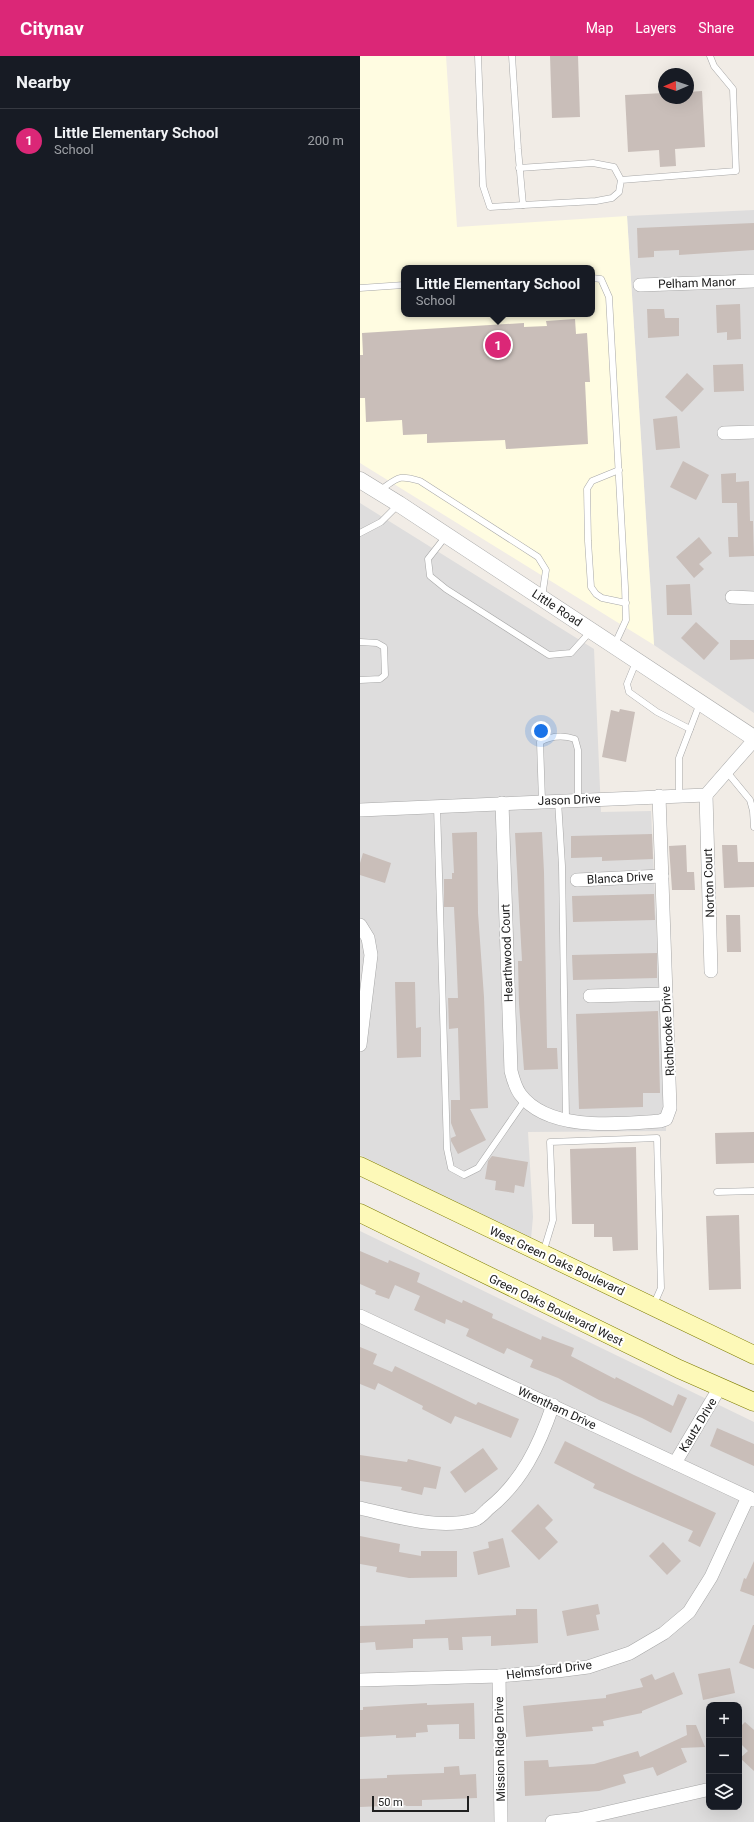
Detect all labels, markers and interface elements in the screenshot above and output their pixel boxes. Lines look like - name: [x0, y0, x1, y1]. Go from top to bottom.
- text: Citynav: [20, 17, 84, 40]
- text: Map: [586, 20, 613, 36]
- text: Layers: [635, 20, 676, 36]
- text: Share: [698, 20, 734, 36]
- north arrow: [658, 68, 694, 104]
- text: Nearby: [16, 72, 71, 92]
- text: Little Elementary School: [54, 124, 218, 142]
- text: 1: [25, 133, 33, 148]
- text: 200 m: [307, 133, 344, 148]
- text: School: [54, 142, 94, 157]
- popup: [401, 265, 595, 317]
- text: Little Elementary School: [416, 275, 580, 293]
- street label: Pelham Manor: [658, 275, 736, 291]
- text: School: [416, 293, 455, 308]
- pin: 1: [485, 330, 511, 360]
- street label: Little Road: [529, 587, 585, 629]
- your location: [531, 721, 551, 741]
- street label: Jason Drive: [537, 792, 601, 808]
- street label: Norton Court: [701, 848, 717, 918]
- street label: Blanca Drive: [587, 869, 653, 887]
- street label: Hearthwood Court: [498, 904, 516, 1002]
- street label: Richbrooke Drive: [659, 986, 677, 1076]
- street label: West Green Oaks Boulevard: [487, 1223, 627, 1299]
- street label: Green Oaks Boulevard West: [487, 1271, 625, 1349]
- street label: Wrentham Drive: [516, 1384, 598, 1432]
- street label: Kautz Drive: [676, 1395, 720, 1455]
- street label: Helmsford Drive: [505, 1658, 593, 1682]
- street label: Mission Ridge Drive: [492, 1696, 508, 1802]
- map controls: [706, 1702, 742, 1810]
- button: +: [706, 1702, 742, 1738]
- button: −: [706, 1738, 742, 1774]
- button: layers: [706, 1774, 742, 1810]
- scale bar: [372, 1794, 469, 1813]
- text: 50 m: [378, 1796, 403, 1809]

